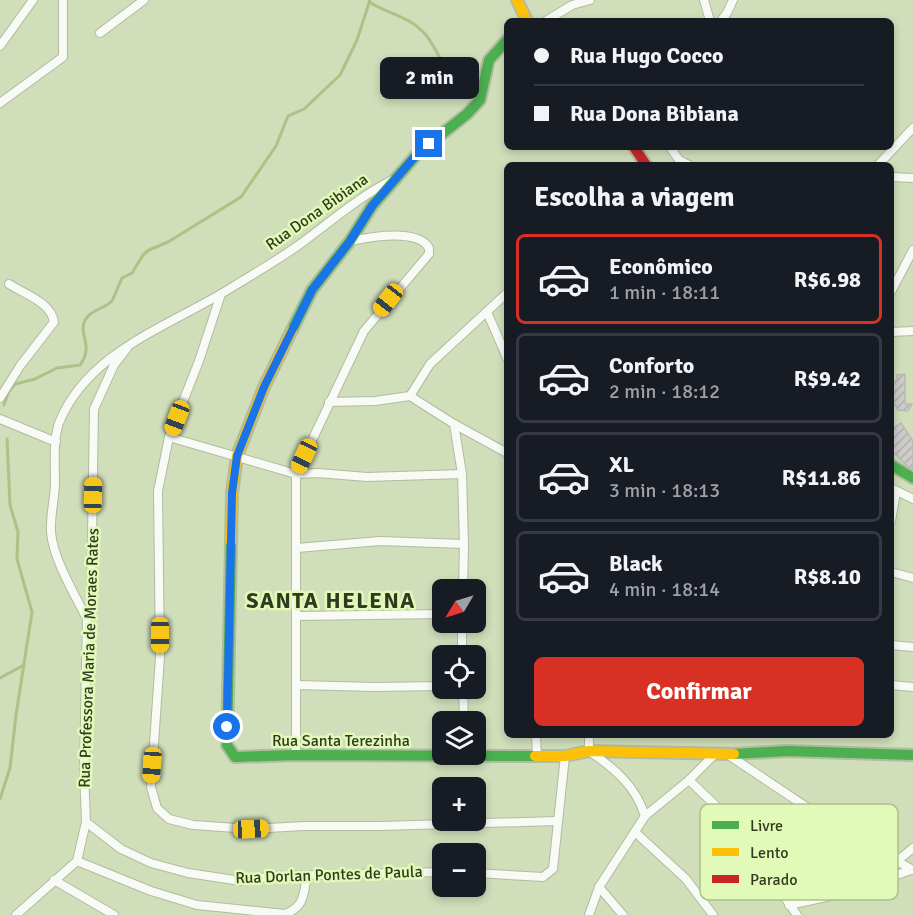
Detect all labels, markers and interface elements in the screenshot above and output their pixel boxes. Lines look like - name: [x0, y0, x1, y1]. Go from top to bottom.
- text: Rua Hugo Cocco: [570, 42, 723, 69]
- callout: 2 min: [380, 57, 478, 99]
- text: 2 min: [405, 65, 454, 90]
- text: Rua Dona Bibiana: [570, 100, 739, 127]
- route end: [415, 130, 442, 157]
- street label: Rua Dona Bibiana: [262, 169, 372, 255]
- text: Escolha a viagem: [534, 181, 735, 214]
- icon: car: [537, 252, 591, 306]
- text: Econômico: [609, 253, 713, 280]
- text: R$6.98: [794, 266, 861, 293]
- car: [370, 280, 406, 320]
- text: 1 min · 18:11: [609, 280, 720, 305]
- icon: car: [537, 351, 591, 405]
- text: Conforto: [609, 352, 694, 379]
- text: R$9.42: [794, 365, 861, 392]
- text: 2 min · 18:12: [609, 379, 720, 404]
- car: [162, 398, 192, 438]
- car: [288, 436, 320, 476]
- icon: car: [537, 450, 591, 504]
- text: XL: [609, 451, 634, 478]
- text: R$11.86: [782, 464, 861, 491]
- car: [84, 477, 102, 513]
- text: 3 min · 18:13: [609, 478, 720, 503]
- street label: Rua Professora Maria de Moraes Rates: [74, 528, 104, 788]
- icon: car: [537, 549, 591, 603]
- text: Black: [609, 550, 663, 577]
- text: R$8.10: [794, 563, 861, 590]
- text: 4 min · 18:14: [609, 577, 720, 602]
- north arrow: [432, 579, 486, 633]
- map controls: [432, 579, 486, 897]
- district label: SANTA HELENA: [246, 587, 416, 614]
- car: [151, 617, 169, 653]
- button: locate: [432, 645, 486, 699]
- button: Confirmar: [534, 657, 864, 726]
- button: layers: [432, 711, 486, 765]
- route start: [213, 713, 240, 740]
- street label: Rua Santa Terezinha: [272, 731, 410, 751]
- car: [142, 746, 162, 784]
- button: +: [432, 777, 486, 831]
- legend: [700, 804, 898, 900]
- text: Livre: [750, 816, 783, 836]
- car: [233, 819, 269, 839]
- button: −: [432, 843, 486, 897]
- text: Lento: [750, 843, 788, 863]
- street label: Rua Dorlan Pontes de Paula: [235, 862, 423, 888]
- text: Parado: [750, 870, 797, 890]

